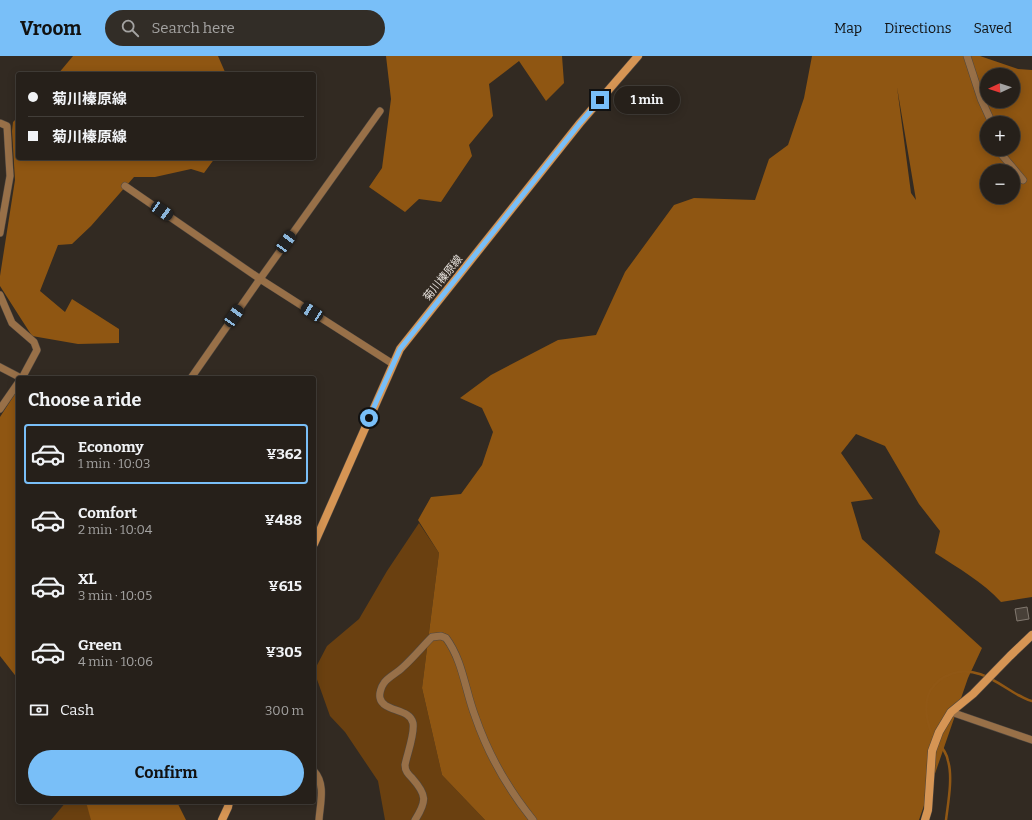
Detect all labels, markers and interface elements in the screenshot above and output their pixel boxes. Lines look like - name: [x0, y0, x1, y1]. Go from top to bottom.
- search box: [105, 10, 385, 46]
- text: Vroom: [20, 17, 81, 40]
- icon: search: [119, 17, 141, 39]
- text: Search here: [151, 19, 235, 37]
- text: Map: [834, 20, 862, 37]
- text: Directions: [884, 20, 952, 37]
- text: Saved: [974, 20, 1012, 37]
- north arrow: [980, 68, 1020, 108]
- map controls: [980, 68, 1020, 204]
- callout: 1 min: [614, 86, 680, 114]
- text: 菊川榛原線: [52, 90, 127, 108]
- route end: [591, 91, 609, 109]
- text: 1 min: [631, 92, 663, 107]
- button: +: [980, 116, 1020, 156]
- text: 菊川榛原線: [52, 128, 127, 146]
- button: −: [980, 164, 1020, 204]
- car: [149, 199, 175, 223]
- car: [274, 229, 298, 255]
- street label: 菊川榛原線: [421, 253, 465, 303]
- car: [299, 300, 325, 324]
- car: [222, 303, 246, 329]
- text: Choose a ride: [28, 389, 141, 411]
- route start: [360, 409, 378, 427]
- icon: car: [30, 436, 66, 472]
- text: Economy: [78, 438, 144, 456]
- text: ¥362: [266, 445, 302, 463]
- text: 1 min · 10:03: [78, 456, 150, 471]
- icon: car: [30, 502, 66, 538]
- text: Comfort: [78, 504, 137, 522]
- text: ¥488: [264, 511, 302, 529]
- text: 2 min · 10:04: [78, 522, 152, 537]
- icon: car: [30, 568, 66, 604]
- text: XL: [78, 570, 97, 588]
- text: ¥615: [268, 577, 302, 595]
- text: 3 min · 10:05: [78, 588, 152, 603]
- icon: car: [30, 634, 66, 670]
- text: Green: [78, 636, 122, 654]
- text: ¥305: [266, 643, 302, 661]
- text: 4 min · 10:06: [78, 654, 153, 669]
- icon: cash: [28, 699, 50, 721]
- text: Cash: [60, 701, 94, 719]
- text: 300 m: [265, 703, 304, 718]
- button: Confirm: [28, 750, 304, 796]

